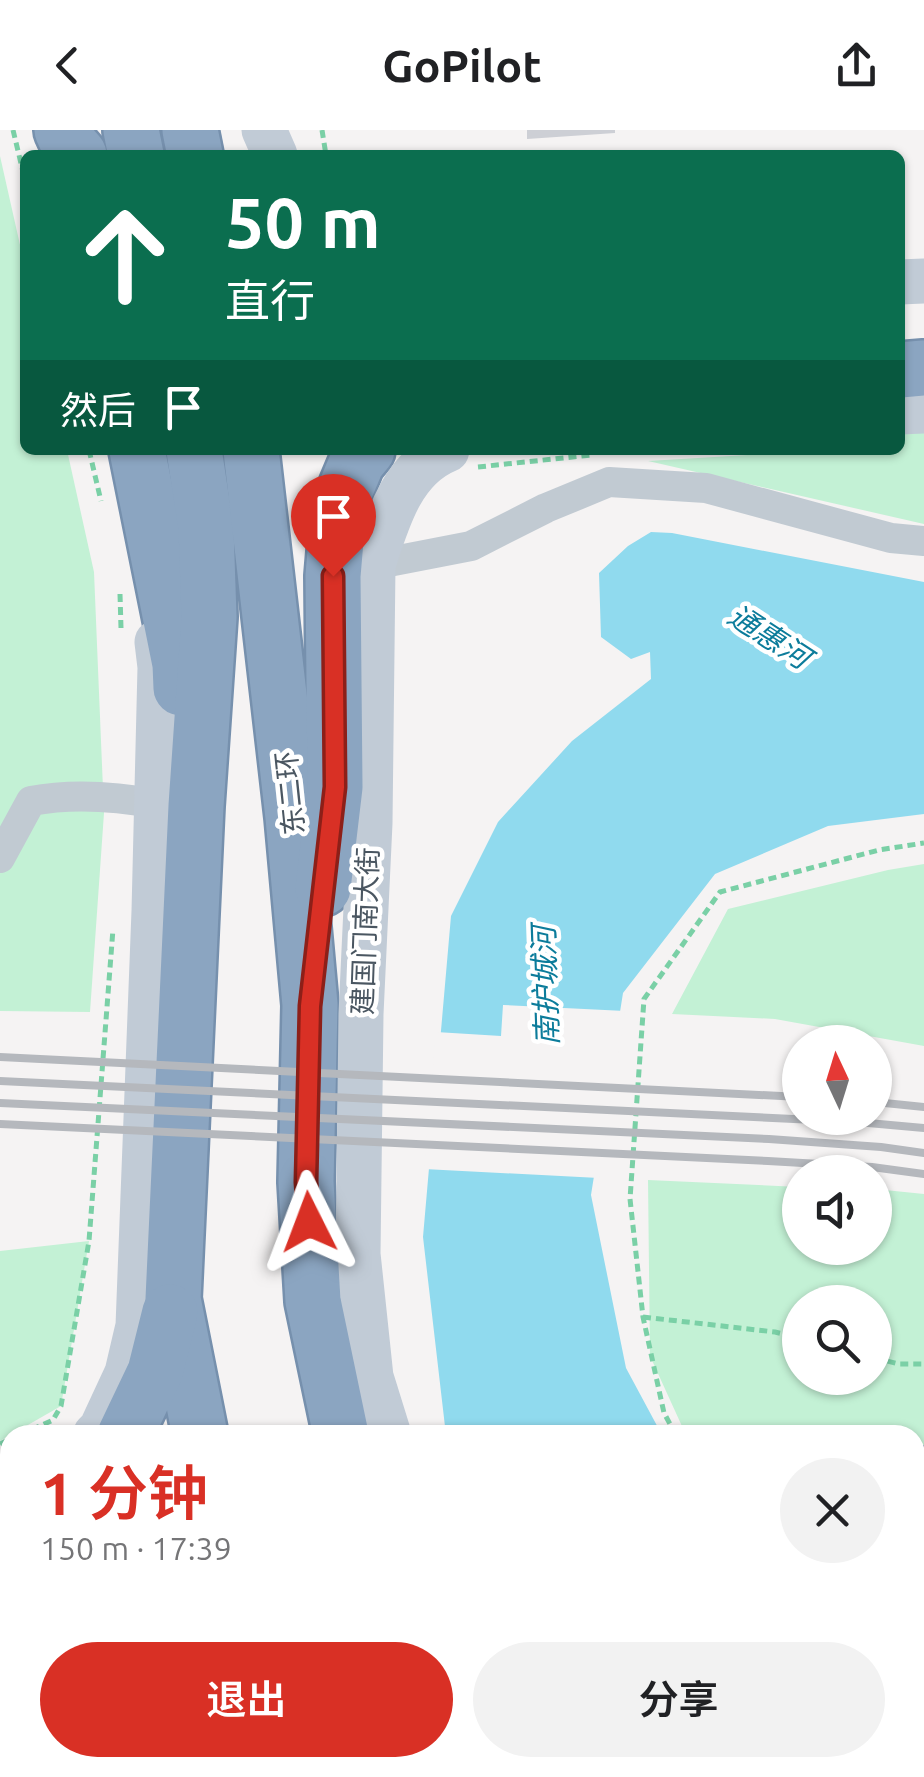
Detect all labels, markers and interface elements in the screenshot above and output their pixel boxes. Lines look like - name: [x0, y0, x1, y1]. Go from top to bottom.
- icon: back: [40, 38, 95, 93]
- icon: share: [829, 38, 884, 93]
- text: GoPilot: [382, 40, 542, 91]
- text: 50 m: [225, 183, 381, 261]
- icon: ahead: [60, 190, 190, 320]
- text: 直行: [225, 275, 315, 326]
- icon: arrive: [156, 380, 211, 435]
- text: 然后: [60, 389, 136, 431]
- pin: [291, 474, 376, 577]
- icon: arrive: [306, 489, 361, 544]
- water label: 通惠河: [723, 597, 821, 678]
- street label: 东二环: [270, 750, 309, 836]
- street label: 建国门南大街: [346, 846, 383, 1015]
- water label: 南护城河: [526, 920, 564, 1047]
- north arrow: [782, 1025, 892, 1135]
- map controls: [782, 1025, 892, 1395]
- button: sound: [782, 1155, 892, 1265]
- position arrow: [257, 1170, 361, 1274]
- button: search: [782, 1285, 892, 1395]
- button: close: [780, 1458, 885, 1563]
- text: 1 分钟: [40, 1459, 208, 1526]
- text: 150 m · 17:39: [40, 1530, 232, 1566]
- button: 退出: [40, 1642, 453, 1757]
- button: 分享: [473, 1642, 885, 1757]

